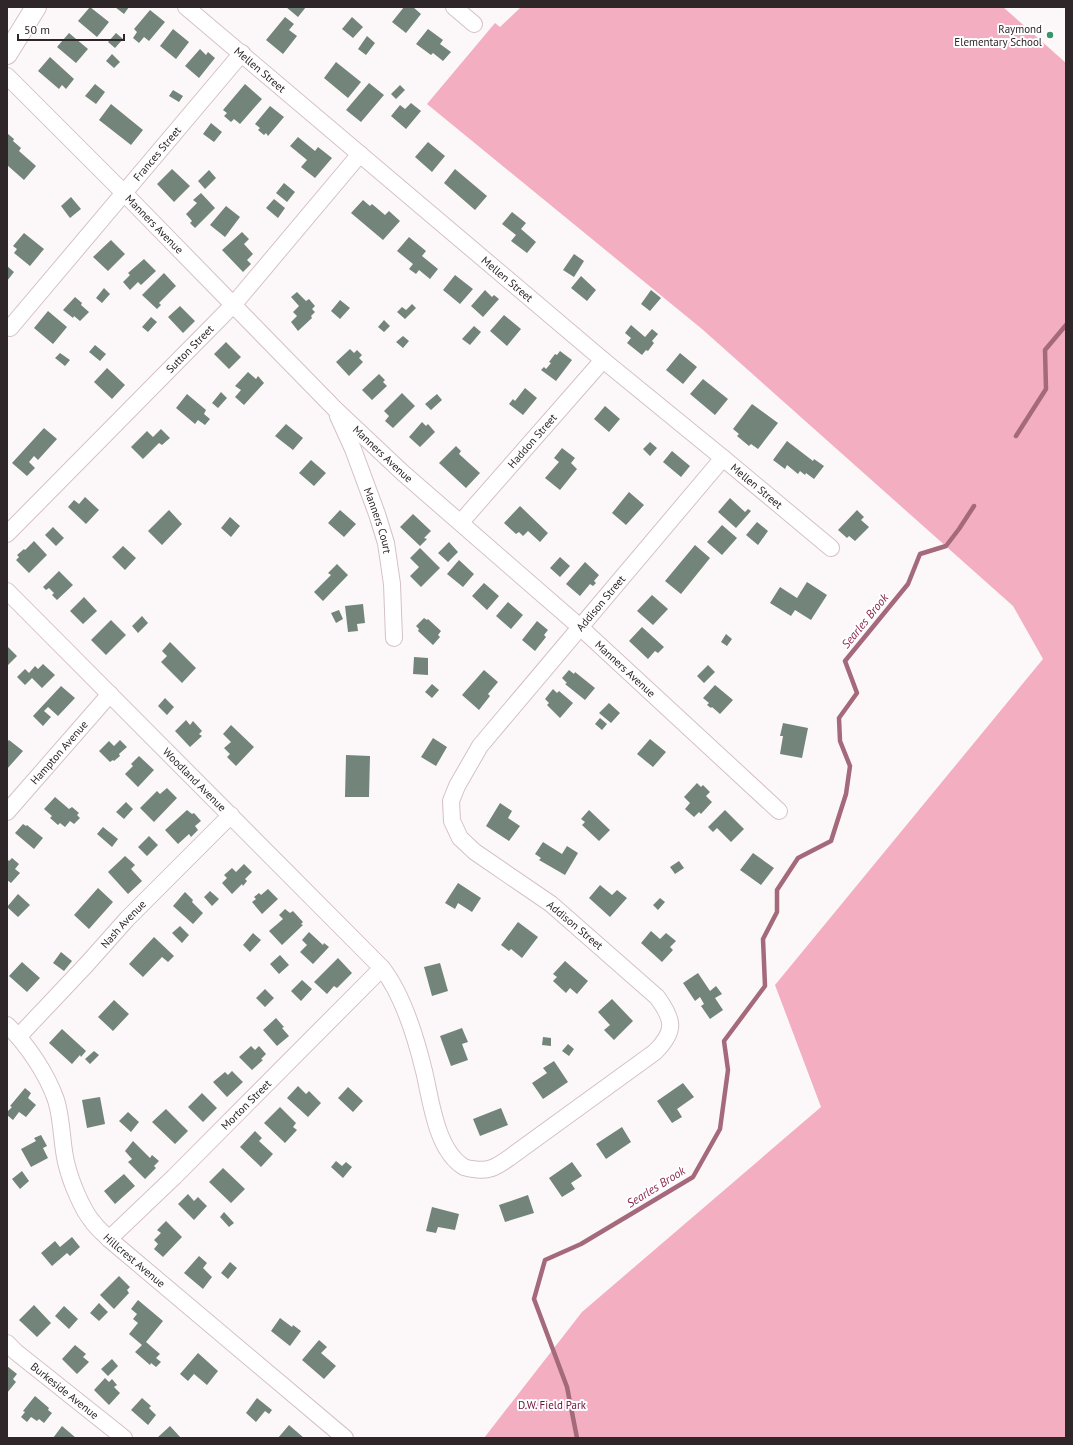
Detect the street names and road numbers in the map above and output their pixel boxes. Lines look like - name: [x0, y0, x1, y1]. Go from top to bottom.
- street label: Mellen Street: [231, 44, 289, 96]
- street label: Frances Street: [130, 123, 184, 184]
- street label: Manners Avenue: [122, 192, 187, 257]
- street label: Mellen Street: [479, 253, 536, 305]
- street label: Sutton Street: [163, 322, 217, 376]
- street label: Haddon Street: [505, 411, 560, 471]
- street label: Manners Avenue: [350, 422, 416, 486]
- street label: Mellen Street: [728, 460, 786, 512]
- street label: Manners Court: [361, 485, 394, 555]
- street label: Addison Street: [573, 572, 628, 634]
- street label: Manners Avenue: [592, 637, 659, 700]
- street label: Hampton Avenue: [27, 717, 91, 787]
- street label: Woodland Avenue: [160, 745, 229, 815]
- street label: Nash Avenue: [98, 897, 149, 951]
- street label: Addison Street: [544, 898, 606, 953]
- street label: Morton Street: [218, 1076, 274, 1133]
- street label: Hillcrest Avenue: [100, 1230, 168, 1291]
- street label: Burkeside Avenue: [28, 1359, 102, 1422]

